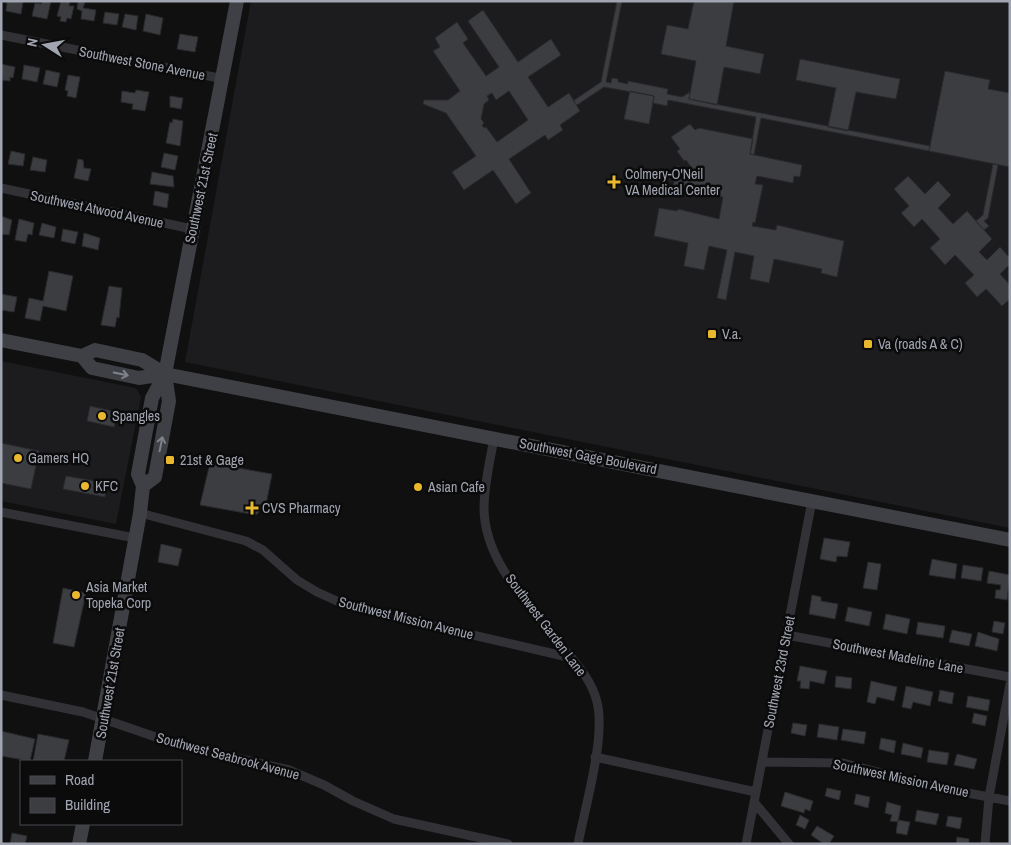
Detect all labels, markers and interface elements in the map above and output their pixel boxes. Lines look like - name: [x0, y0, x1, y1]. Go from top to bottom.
- north arrow: [20, 20, 70, 70]
- text: N: [23, 37, 42, 48]
- street label: Southwest Stone Avenue: [77, 42, 207, 84]
- street label: Southwest 21st Street: [181, 131, 221, 245]
- place label: Colmery-O'Neil VA Medical Center: [625, 165, 720, 199]
- marker: Colmery-O'Neil VA Medical Center: [607, 175, 621, 189]
- street label: Southwest Atwood Avenue: [29, 186, 165, 232]
- place label: V.a.: [722, 325, 741, 343]
- marker: V.a.: [706, 328, 718, 340]
- place label: Va (roads A & C): [878, 335, 963, 353]
- marker: Va (roads A & C): [862, 338, 874, 350]
- one-way arrow: [113, 370, 129, 379]
- place label: Spangles: [112, 407, 160, 425]
- marker: Spangles: [96, 410, 108, 422]
- street label: Southwest Gage Boulevard: [518, 434, 658, 478]
- one-way arrow: [157, 437, 167, 453]
- place label: Gamers HQ: [28, 449, 89, 467]
- place label: 21st & Gage: [180, 451, 244, 469]
- marker: Gamers HQ: [12, 452, 24, 464]
- marker: 21st & Gage: [164, 454, 176, 466]
- place label: KFC: [95, 477, 118, 495]
- place label: Asian Cafe: [427, 478, 485, 496]
- marker: KFC: [79, 480, 91, 492]
- marker: Asian Cafe: [412, 481, 424, 493]
- place label: CVS Pharmacy: [262, 499, 341, 517]
- marker: CVS Pharmacy: [246, 502, 258, 514]
- street label: Southwest Garden Lane: [502, 570, 590, 680]
- place label: Asia Market Topeka Corp: [85, 578, 151, 612]
- marker: Asia Market Topeka Corp: [70, 589, 82, 601]
- street label: Southwest Mission Avenue: [337, 593, 475, 643]
- street label: Southwest 23rd Street: [759, 615, 799, 729]
- street label: Southwest 21st Street: [91, 626, 129, 740]
- street label: Southwest Madeline Lane: [831, 635, 965, 677]
- street label: Southwest Seabrook Avenue: [155, 728, 301, 784]
- street label: Southwest Mission Avenue: [831, 755, 971, 801]
- legend: [20, 760, 182, 825]
- text: Road: [65, 769, 94, 790]
- text: Building: [65, 794, 110, 815]

